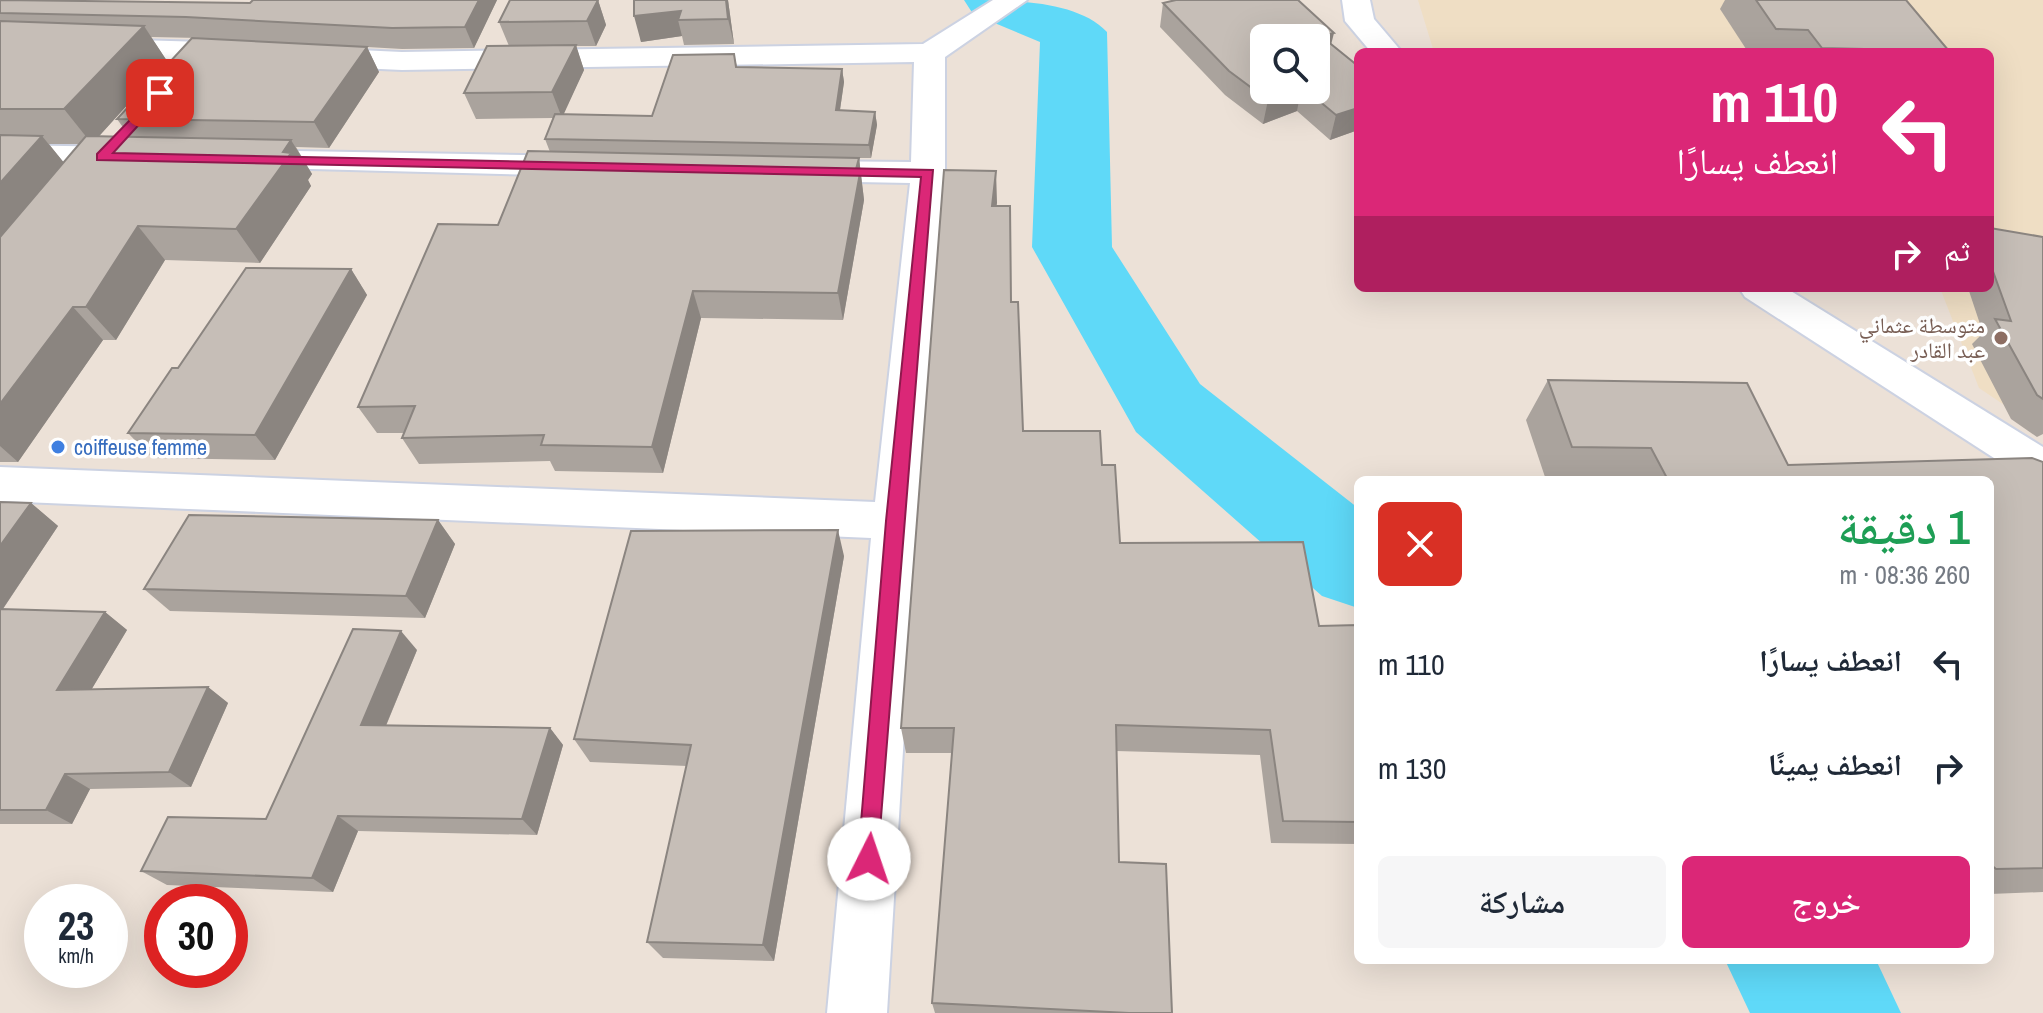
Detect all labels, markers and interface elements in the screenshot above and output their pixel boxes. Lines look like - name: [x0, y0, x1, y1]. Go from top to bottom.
- map controls: [1250, 24, 1330, 104]
- button: search: [1250, 24, 1330, 104]
- pin: [126, 59, 194, 127]
- text: 110 m: [1710, 64, 1838, 139]
- icon: arrive: [138, 71, 182, 115]
- icon: left: [1866, 80, 1970, 184]
- text: انعطف يسارًا: [1677, 137, 1838, 185]
- text: ثم: [1944, 230, 1970, 270]
- icon: right: [1884, 232, 1928, 276]
- place label: متوسطة عثماني عبد القادر: [1859, 310, 1985, 365]
- marker: متوسطة عثماني عبد القادر: [1992, 329, 2010, 347]
- place label: coiffeuse femme: [74, 432, 207, 462]
- marker: coiffeuse femme: [49, 438, 67, 456]
- text: 1 دقيقة: [1837, 494, 1970, 559]
- button: close: [1378, 502, 1462, 586]
- text: 260 m · 08:36: [1840, 557, 1970, 592]
- text: انعطف يسارًا: [1759, 640, 1902, 680]
- icon: left: [1926, 642, 1970, 686]
- text: 110 m: [1378, 644, 1445, 684]
- text: انعطف يمينًا: [1768, 744, 1902, 784]
- icon: right: [1926, 746, 1970, 790]
- text: 130 m: [1378, 748, 1446, 788]
- position arrow: [827, 817, 911, 901]
- button: مشاركة: [1378, 856, 1666, 948]
- button: خروج: [1682, 856, 1970, 948]
- speed limit sign: 30: [144, 884, 248, 988]
- text: 23: [58, 899, 94, 952]
- text: km/h: [58, 942, 94, 969]

